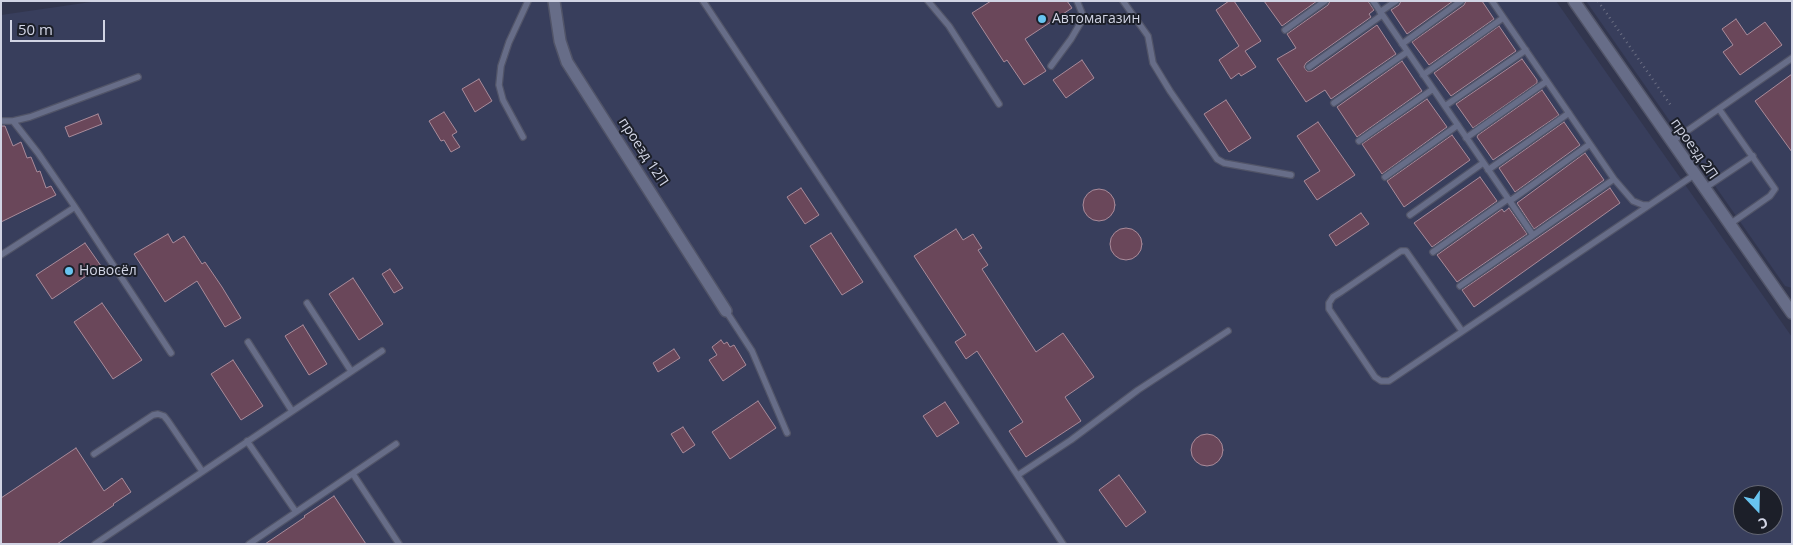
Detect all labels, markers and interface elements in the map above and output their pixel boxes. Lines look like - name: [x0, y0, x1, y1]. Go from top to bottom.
- scale bar: [12, 10, 108, 42]
- place label: Автомагазин: [1052, 11, 1140, 27]
- marker: Автомагазин: [1036, 13, 1048, 25]
- text: 50 m: [18, 19, 53, 39]
- street label: проезд 12П: [615, 115, 671, 189]
- street label: проезд 2П: [1667, 115, 1721, 183]
- place label: Новосёл: [79, 263, 137, 279]
- marker: Новосёл: [63, 265, 75, 277]
- north arrow: [1733, 485, 1783, 535]
- text: С: [1756, 513, 1771, 534]

